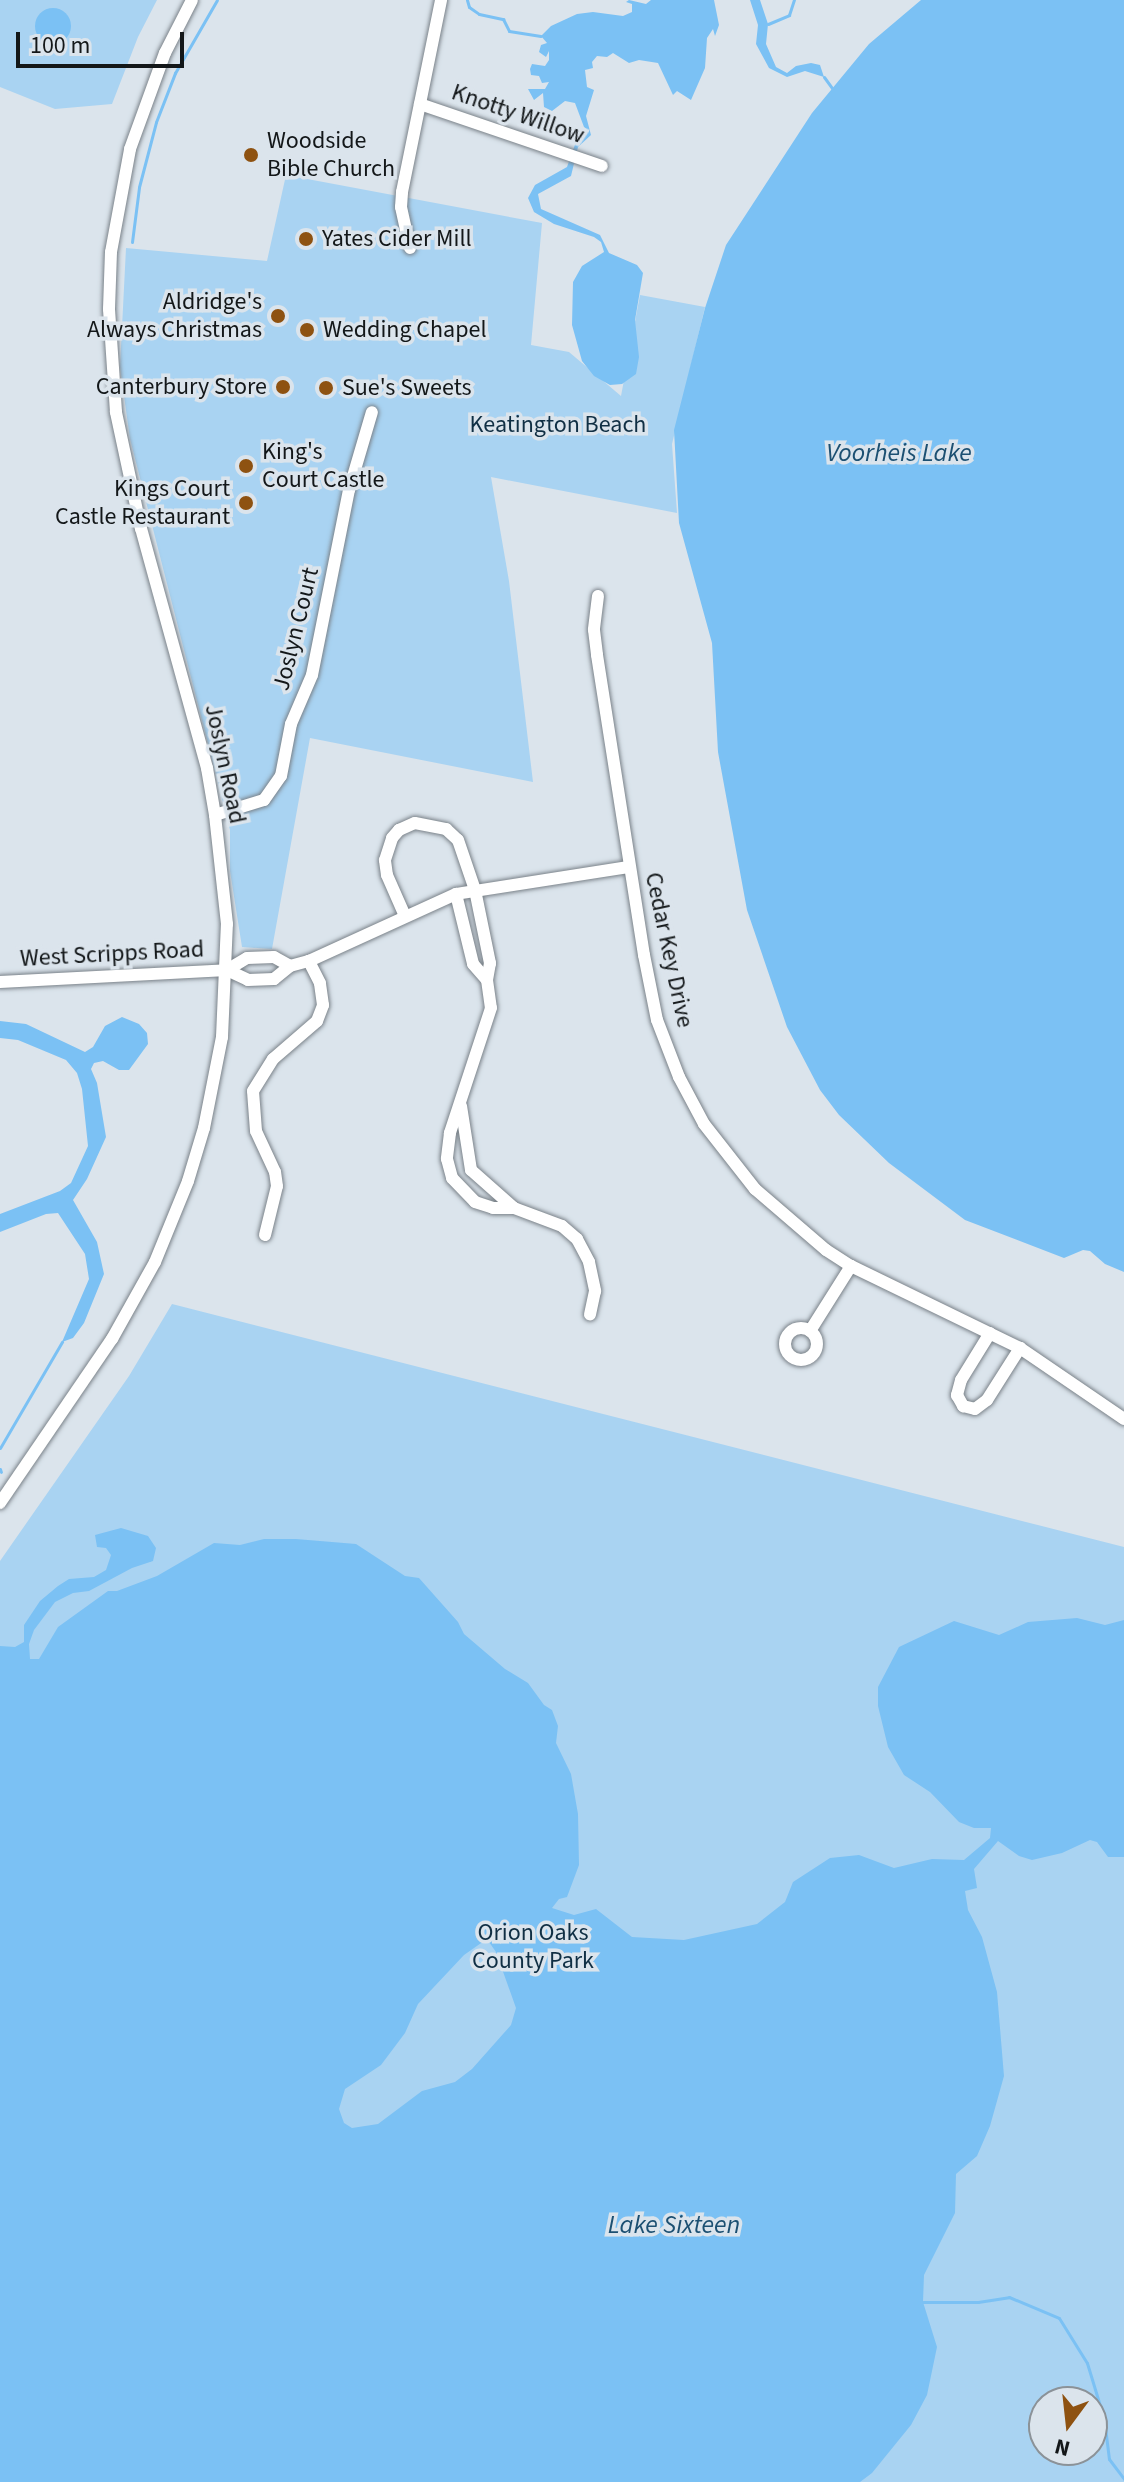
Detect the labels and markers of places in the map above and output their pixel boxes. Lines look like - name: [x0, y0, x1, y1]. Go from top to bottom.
- place label: Woodside Bible Church: [267, 127, 395, 183]
- marker: Woodside Bible Church: [242, 146, 260, 164]
- place label: Yates Cider Mill: [322, 225, 472, 253]
- marker: Yates Cider Mill: [297, 230, 315, 248]
- place label: Aldridge's Always Christmas: [87, 288, 262, 344]
- marker: Aldridge's Always Christmas: [269, 307, 287, 325]
- place label: Wedding Chapel: [323, 316, 487, 344]
- marker: Wedding Chapel: [298, 321, 316, 339]
- place label: Canterbury Store: [96, 373, 267, 401]
- place label: Sue's Sweets: [342, 374, 472, 402]
- marker: Canterbury Store: [274, 378, 292, 396]
- marker: Sue's Sweets: [317, 379, 335, 397]
- place label: King's Court Castle: [262, 438, 385, 494]
- marker: King's Court Castle: [237, 457, 255, 475]
- place label: Kings Court Castle Restaurant: [55, 475, 230, 531]
- marker: Kings Court Castle Restaurant: [237, 494, 255, 512]

